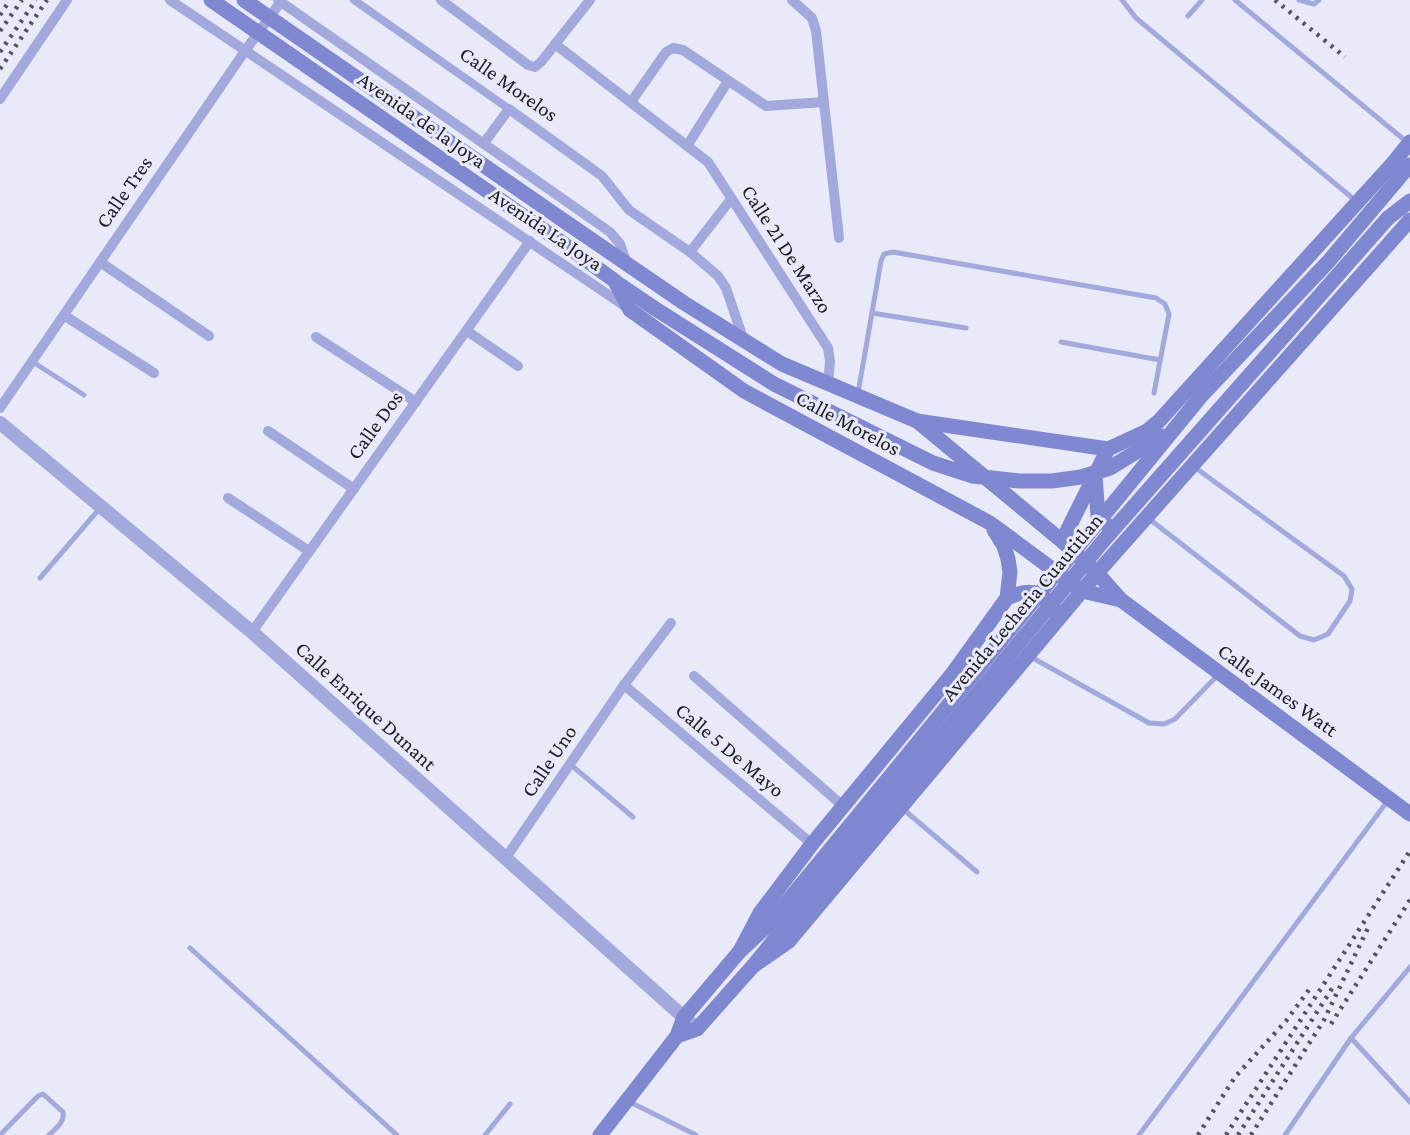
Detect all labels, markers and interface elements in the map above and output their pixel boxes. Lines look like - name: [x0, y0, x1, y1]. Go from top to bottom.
- street label: Calle Morelos: [455, 41, 563, 127]
- street label: Avenida de la Joya: [353, 67, 491, 173]
- street label: Calle Tres: [91, 151, 157, 233]
- street label: Calle 21 De Marzo: [737, 180, 837, 318]
- street label: Avenida La Joya: [485, 182, 608, 276]
- street label: Calle Dos: [342, 386, 408, 464]
- street label: Calle Morelos: [792, 386, 904, 460]
- street label: Avenida Lecheria Cuautitlan: [937, 508, 1107, 706]
- street label: Calle Enrique Dunant: [291, 636, 442, 776]
- street label: Calle James Watt: [1213, 638, 1343, 742]
- street label: Calle 5 De Mayo: [671, 698, 789, 802]
- street label: Calle Uno: [516, 720, 582, 802]

